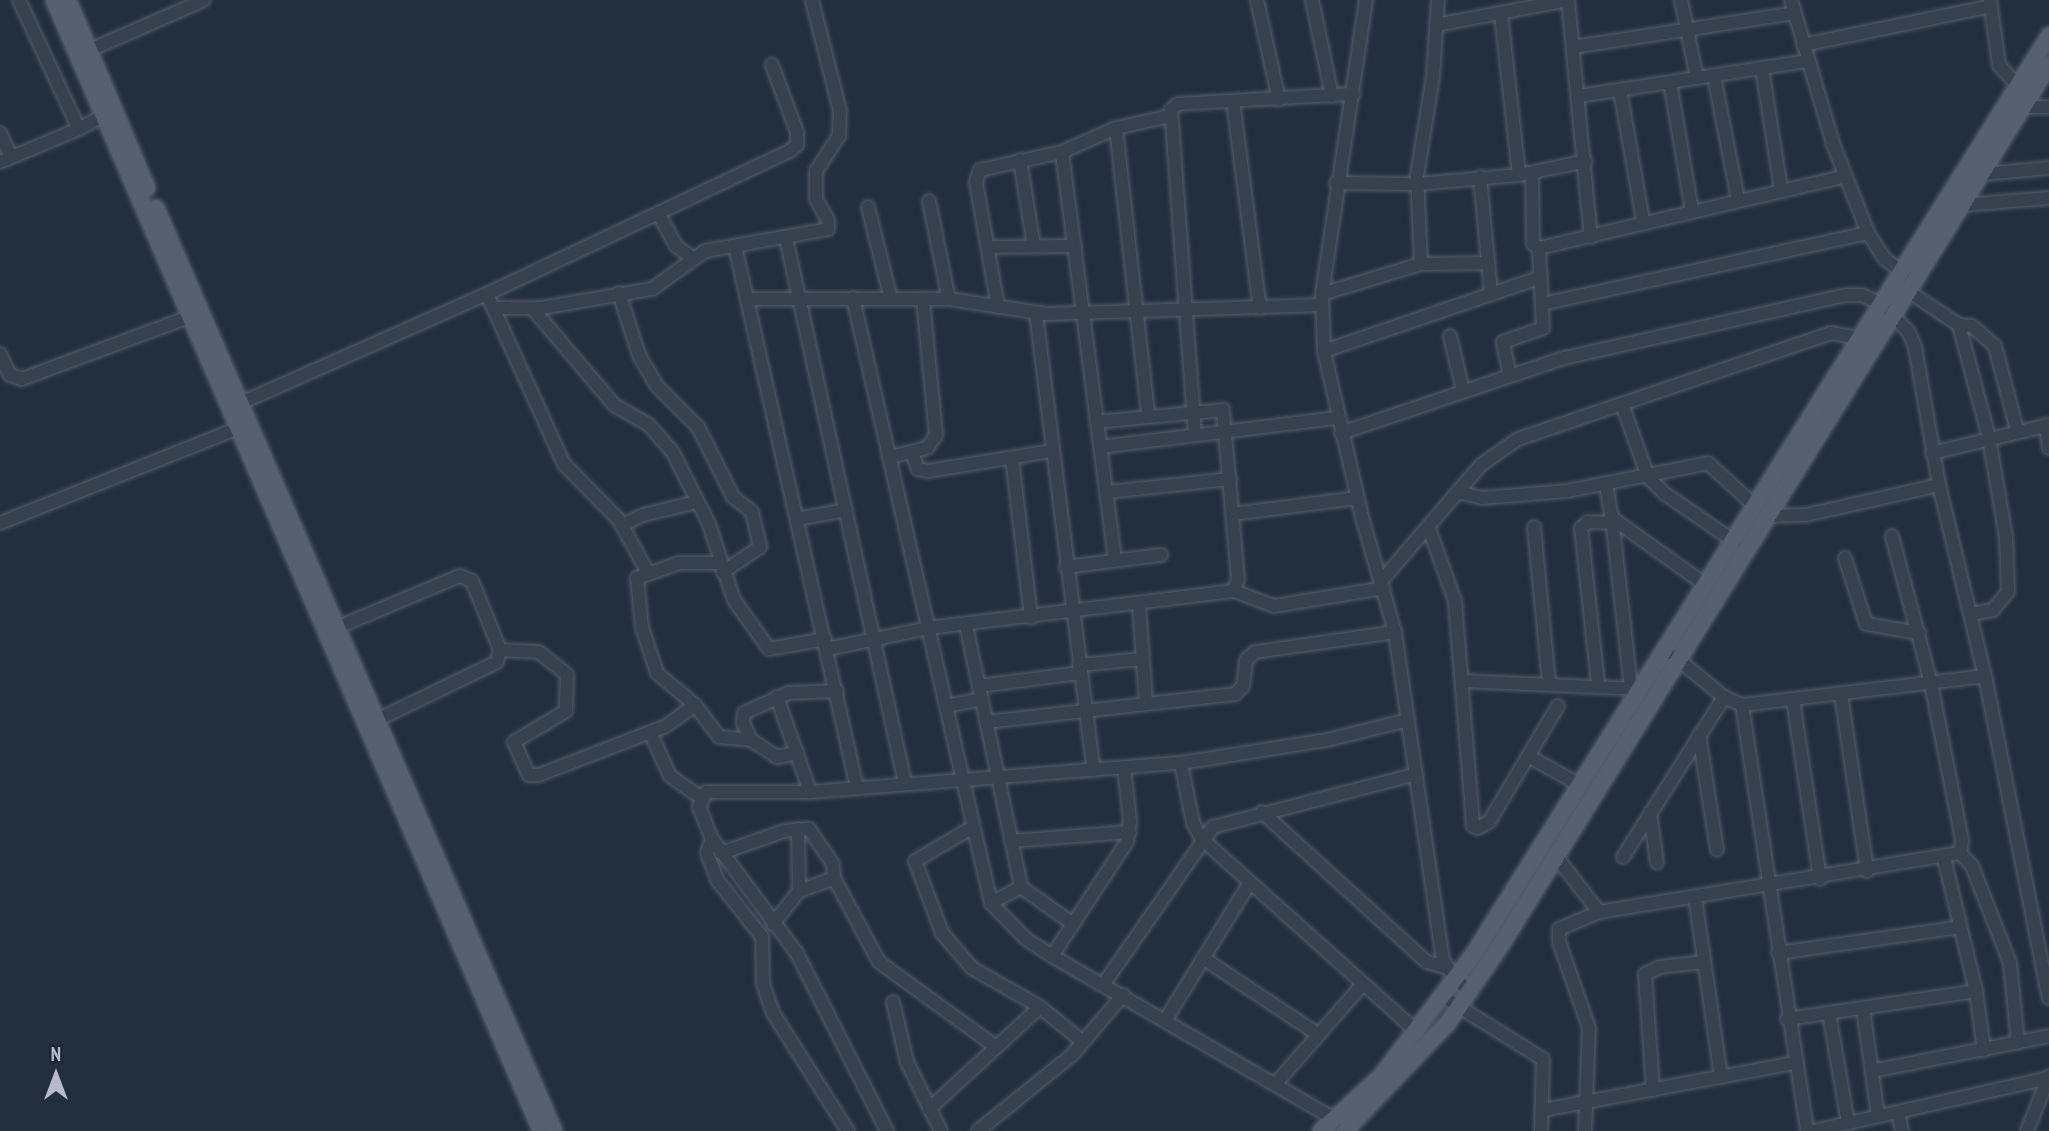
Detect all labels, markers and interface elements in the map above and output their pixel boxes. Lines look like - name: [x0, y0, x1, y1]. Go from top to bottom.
- north arrow: [21, 1040, 91, 1110]
- text: N: [51, 1042, 61, 1066]

